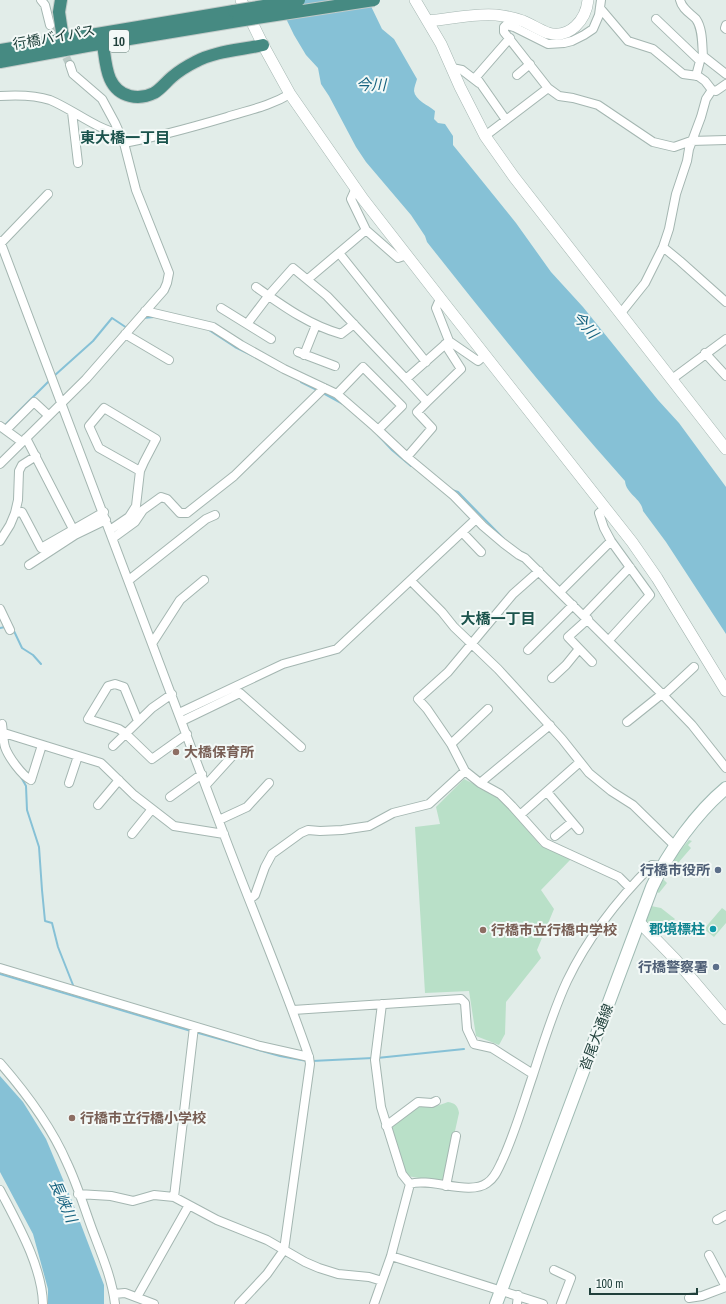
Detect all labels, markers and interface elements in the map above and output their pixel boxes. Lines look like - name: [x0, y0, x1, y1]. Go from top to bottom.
- street label: 行橋バイパス: [11, 21, 97, 53]
- road number: 10: [109, 30, 129, 52]
- water label: 今川: [356, 74, 388, 95]
- district label: 東大橋一丁目: [80, 127, 170, 148]
- water label: 今川: [568, 306, 604, 344]
- district label: 大橋一丁目: [460, 608, 536, 629]
- place label: 大橋保育所: [184, 743, 254, 761]
- marker: 大橋保育所: [171, 747, 181, 757]
- place label: 行橋市役所: [640, 861, 710, 879]
- marker: 行橋市役所: [713, 865, 723, 875]
- place label: 郡境標柱: [649, 920, 705, 938]
- place label: 行橋市立行橋中学校: [491, 921, 617, 939]
- marker: 郡境標柱: [708, 924, 718, 934]
- marker: 行橋市立行橋中学校: [478, 925, 488, 935]
- place label: 行橋警察署: [638, 958, 708, 976]
- marker: 行橋警察署: [711, 962, 721, 972]
- street label: 沓尾大通線: [575, 1001, 617, 1073]
- place label: 行橋市立行橋小学校: [80, 1109, 206, 1127]
- marker: 行橋市立行橋小学校: [67, 1113, 77, 1123]
- water label: 長峡川: [45, 1176, 83, 1227]
- scale bar: [590, 1270, 697, 1296]
- text: 100 m: [596, 1276, 623, 1292]

